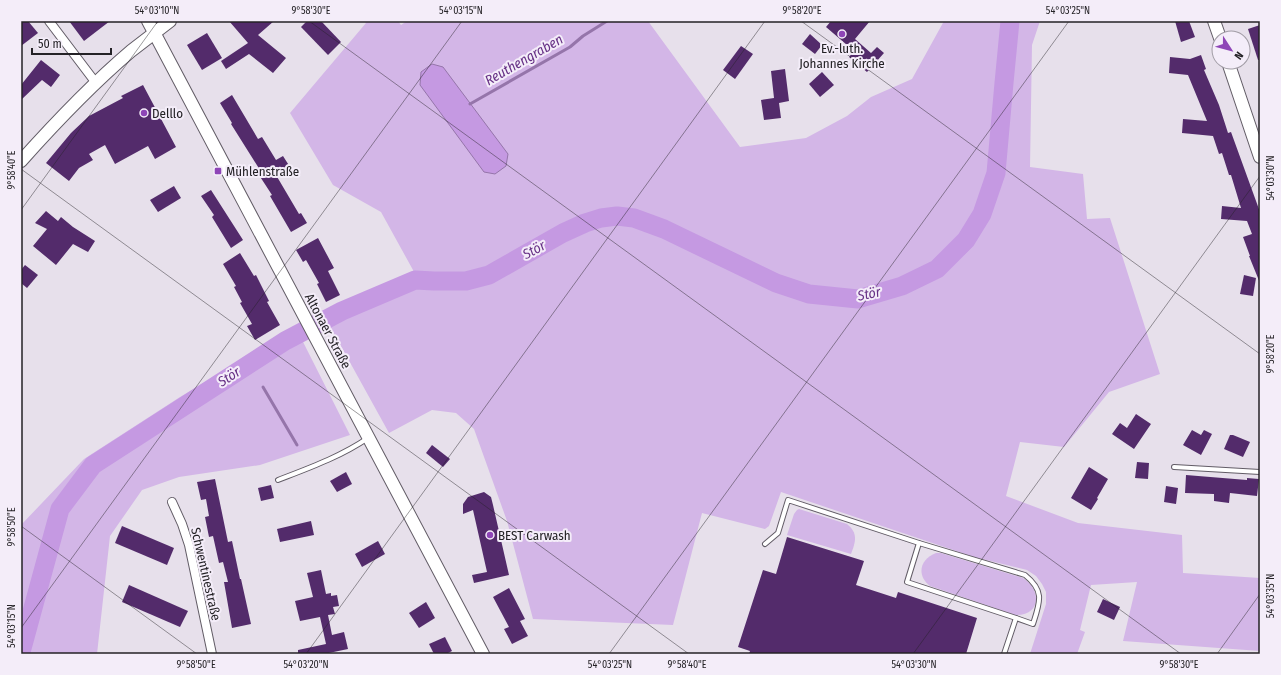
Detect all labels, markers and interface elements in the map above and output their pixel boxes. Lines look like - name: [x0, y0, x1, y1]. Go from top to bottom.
- text: 54°03'10"N: [135, 5, 179, 17]
- text: 9°58'30"E: [291, 5, 331, 17]
- text: 54°03'15"N: [439, 5, 483, 17]
- text: 9°58'20"E: [783, 5, 822, 17]
- text: 54°03'25"N: [1046, 5, 1090, 17]
- marker: Ev.-luth. Johannes Kirche: [837, 29, 847, 39]
- scale bar: [32, 30, 111, 56]
- north arrow: [1211, 30, 1251, 70]
- water label: Reuthengraben: [482, 31, 566, 89]
- text: 50 m: [38, 37, 62, 51]
- place label: Ev.-luth. Johannes Kirche: [799, 41, 885, 71]
- text: N: [1231, 49, 1246, 62]
- place label: Delllo: [152, 106, 183, 121]
- marker: Delllo: [139, 108, 149, 118]
- text: 9°58'40"E: [6, 150, 18, 190]
- text: 54°03'30"N: [1265, 155, 1277, 201]
- place label: Mühlenstraße: [226, 164, 299, 179]
- marker: Mühlenstraße: [213, 166, 223, 176]
- water label: Stör: [519, 236, 549, 264]
- water label: Stör: [855, 283, 883, 305]
- street label: Altonaer Straße: [302, 291, 354, 371]
- text: 9°58'20"E: [1265, 334, 1277, 374]
- water label: Stör: [214, 363, 244, 391]
- text: 9°58'50"E: [6, 507, 18, 547]
- street label: Schwentinestraße: [188, 526, 224, 622]
- place label: BEST Carwash: [498, 528, 571, 543]
- marker: BEST Carwash: [485, 530, 495, 540]
- text: 54°03'35"N: [1265, 574, 1277, 618]
- text: 54°03'15"N: [6, 604, 18, 648]
- text: 9°58'50"E: [176, 659, 216, 671]
- text: 54°03'20"N: [283, 659, 329, 671]
- text: 54°03'25"N: [588, 659, 632, 671]
- text: 9°58'40"E: [667, 659, 707, 671]
- text: 54°03'30"N: [891, 659, 937, 671]
- text: 9°58'30"E: [1159, 659, 1199, 671]

